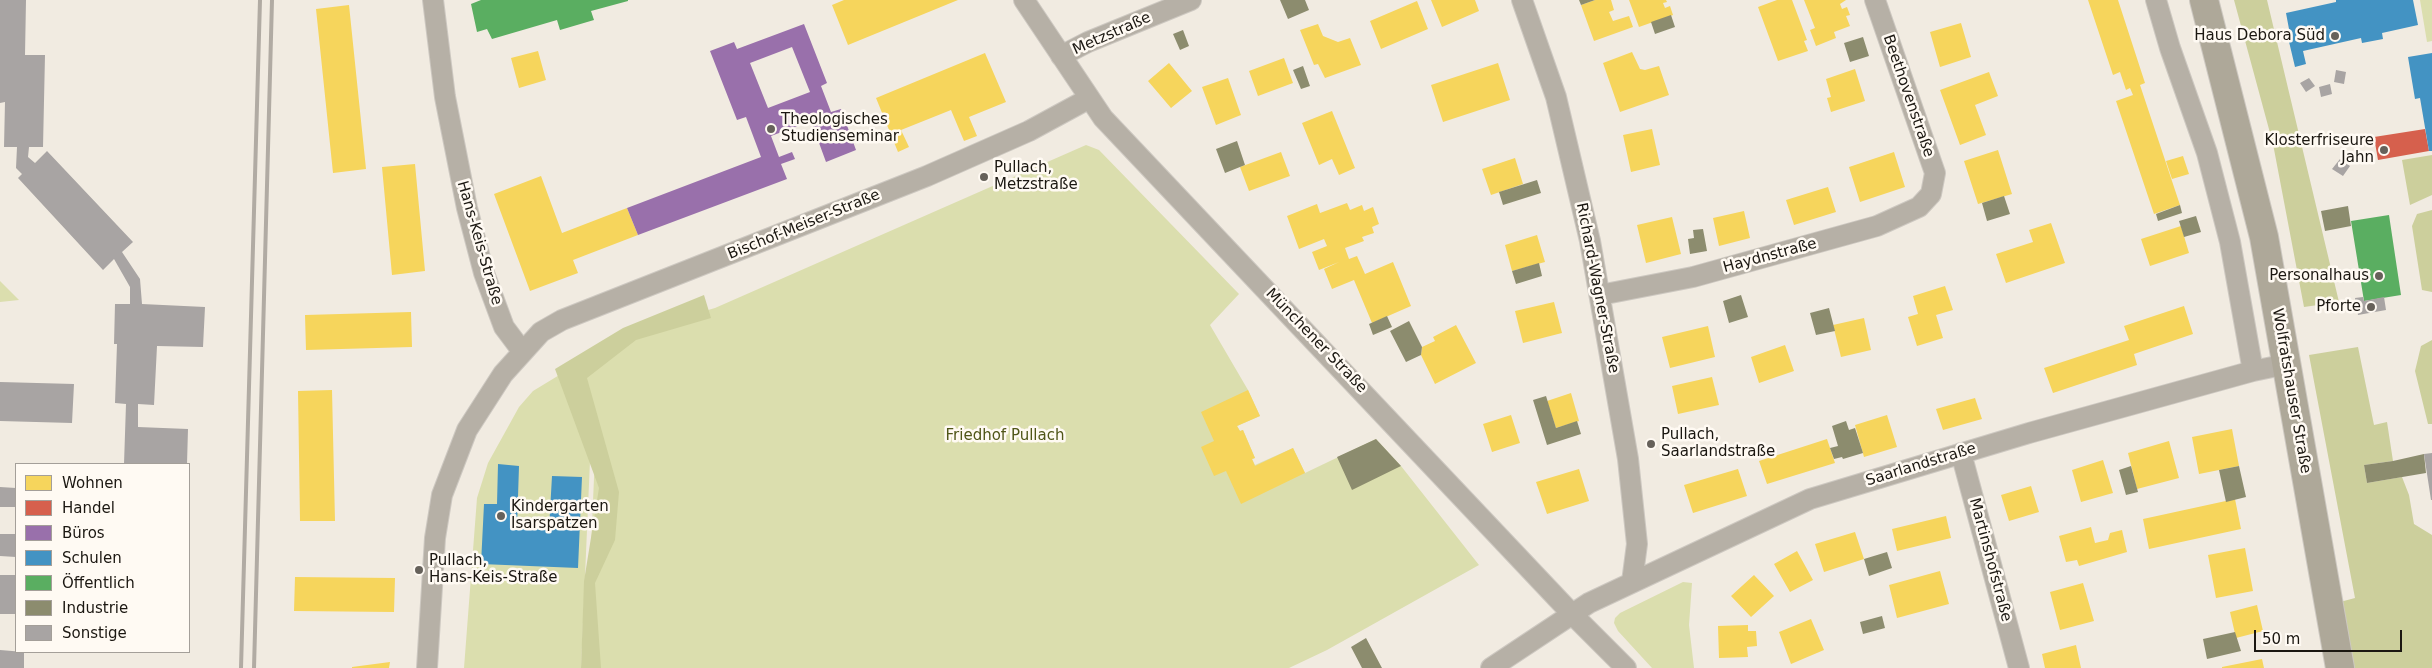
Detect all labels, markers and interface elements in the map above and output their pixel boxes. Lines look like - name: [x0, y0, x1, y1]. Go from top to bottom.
- street label: Metzstraße: [1070, 9, 1154, 59]
- place label: Haus Debora Süd: [2194, 27, 2325, 45]
- marker: Haus Debora Süd: [2329, 30, 2341, 42]
- street label: Beethovenstraße: [1879, 32, 1937, 160]
- place label: Theologisches Studienseminar: [781, 111, 899, 146]
- marker: Theologisches Studienseminar: [765, 123, 777, 135]
- place label: Klosterfriseure Jahn: [2264, 132, 2374, 167]
- marker: Klosterfriseure Jahn: [2378, 144, 2390, 156]
- place label: Pullach, Metzstraße: [994, 159, 1078, 194]
- marker: Pullach, Metzstraße: [978, 171, 990, 183]
- street label: Hans-Keis-Straße: [453, 179, 505, 307]
- street label: Bischof-Meiser-Straße: [725, 186, 883, 264]
- street label: Richard-Wagner-Straße: [1572, 201, 1622, 375]
- street label: Haydnstraße: [1721, 235, 1819, 277]
- place label: Personalhaus: [2269, 267, 2369, 285]
- marker: Personalhaus: [2373, 270, 2385, 282]
- street label: Münchener Straße: [1262, 285, 1370, 397]
- place label: Pforte: [2316, 298, 2361, 316]
- marker: Pforte: [2365, 301, 2377, 313]
- street label: Wolfratshauser Straße: [2268, 307, 2314, 475]
- place label: Pullach, Saarlandstraße: [1661, 426, 1775, 461]
- park label: Friedhof Pullach: [946, 427, 1064, 445]
- marker: Pullach, Saarlandstraße: [1645, 438, 1657, 450]
- street label: Saarlandstraße: [1864, 440, 1978, 490]
- legend: [15, 463, 190, 653]
- text: Wohnen: [62, 474, 123, 492]
- street label: Martinshofstraße: [1965, 496, 2015, 624]
- place label: Kindergarten Isarspatzen: [511, 498, 609, 533]
- text: Handel: [62, 499, 115, 517]
- marker: Kindergarten Isarspatzen: [495, 510, 507, 522]
- text: Büros: [62, 524, 105, 542]
- text: Schulen: [62, 549, 122, 567]
- place label: Pullach, Hans-Keis-Straße: [429, 552, 557, 587]
- marker: Pullach, Hans-Keis-Straße: [413, 564, 425, 576]
- text: Öffentlich: [62, 574, 135, 592]
- text: Industrie: [62, 599, 128, 617]
- scale bar: [2257, 620, 2404, 652]
- text: Sonstige: [62, 624, 127, 642]
- text: 50 m: [2262, 630, 2300, 648]

